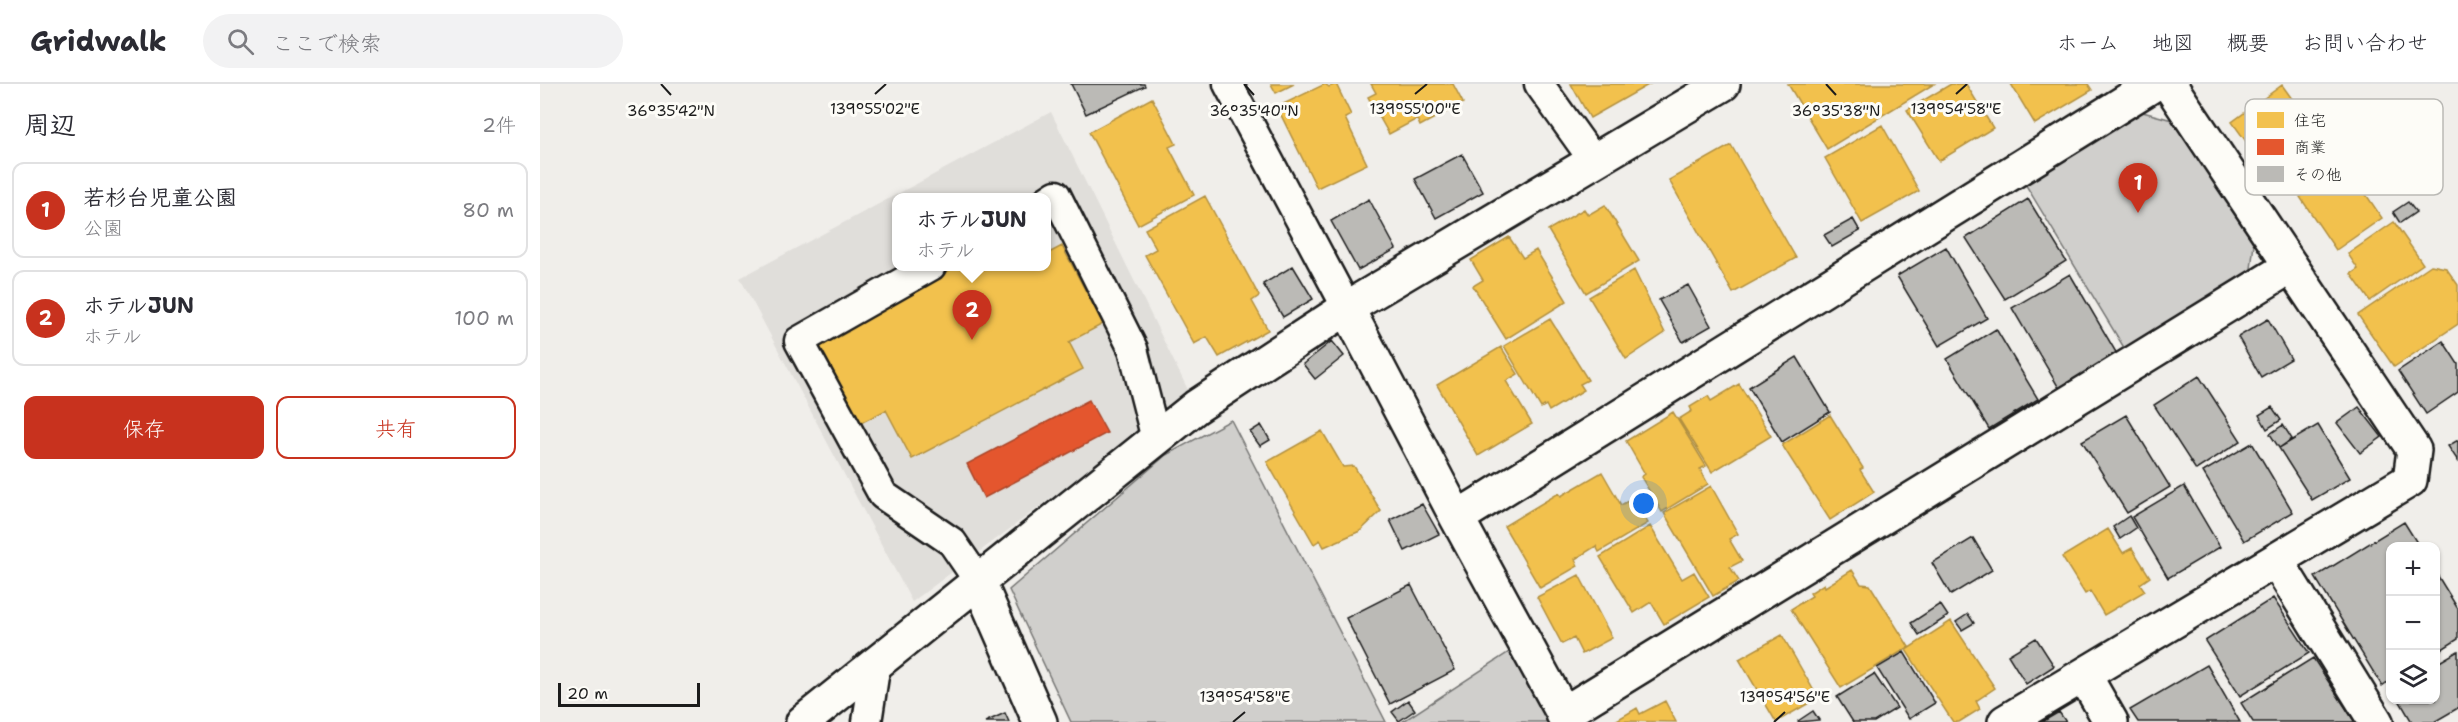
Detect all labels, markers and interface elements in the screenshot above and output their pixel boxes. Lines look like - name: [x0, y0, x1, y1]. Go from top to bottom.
- search box: [203, 14, 623, 68]
- text: Gridwalk: [30, 22, 167, 60]
- icon: search: [224, 25, 257, 58]
- text: ここで検索: [272, 29, 382, 58]
- text: ホーム: [2057, 29, 2119, 57]
- text: 地図: [2152, 29, 2194, 57]
- text: 概要: [2227, 29, 2269, 57]
- text: お問い合わせ: [2302, 29, 2428, 57]
- text: 139°55'02"E: [830, 99, 920, 119]
- text: 139°55'00"E: [1369, 99, 1461, 119]
- text: 139°54'58"E: [1911, 99, 2001, 119]
- legend: [2245, 99, 2443, 195]
- text: 36°35'42"N: [627, 101, 715, 121]
- text: 36°35'40"N: [1209, 101, 1299, 121]
- text: 36°35'38"N: [1792, 101, 1880, 121]
- text: 周辺: [24, 107, 76, 142]
- text: 住宅: [2294, 110, 2326, 131]
- text: 2件: [482, 112, 516, 138]
- text: 商業: [2294, 137, 2326, 158]
- pin: 1: [2118, 164, 2158, 213]
- text: その他: [2294, 164, 2342, 185]
- text: 若杉台児童公園: [83, 183, 237, 212]
- popup: [892, 193, 1051, 271]
- text: 1: [41, 197, 50, 223]
- text: 80 m: [462, 197, 514, 223]
- text: ホテルJUN: [916, 205, 1027, 234]
- text: 公園: [83, 215, 123, 241]
- text: ホテル: [916, 237, 975, 263]
- pin: 2: [952, 290, 992, 340]
- text: ホテルJUN: [83, 291, 194, 320]
- text: 2: [39, 305, 53, 331]
- text: 100 m: [454, 305, 514, 331]
- text: ホテル: [83, 323, 142, 349]
- button: 保存: [24, 396, 264, 459]
- button: 共有: [276, 396, 516, 459]
- your location: [1629, 489, 1658, 518]
- map controls: [2386, 542, 2440, 704]
- button: +: [2386, 542, 2440, 596]
- button: −: [2386, 596, 2440, 650]
- button: layers: [2386, 650, 2440, 704]
- scale bar: [558, 680, 700, 708]
- text: 20 m: [567, 683, 608, 704]
- text: 139°54'58"E: [1200, 687, 1290, 707]
- text: 139°54'56"E: [1740, 687, 1830, 707]

